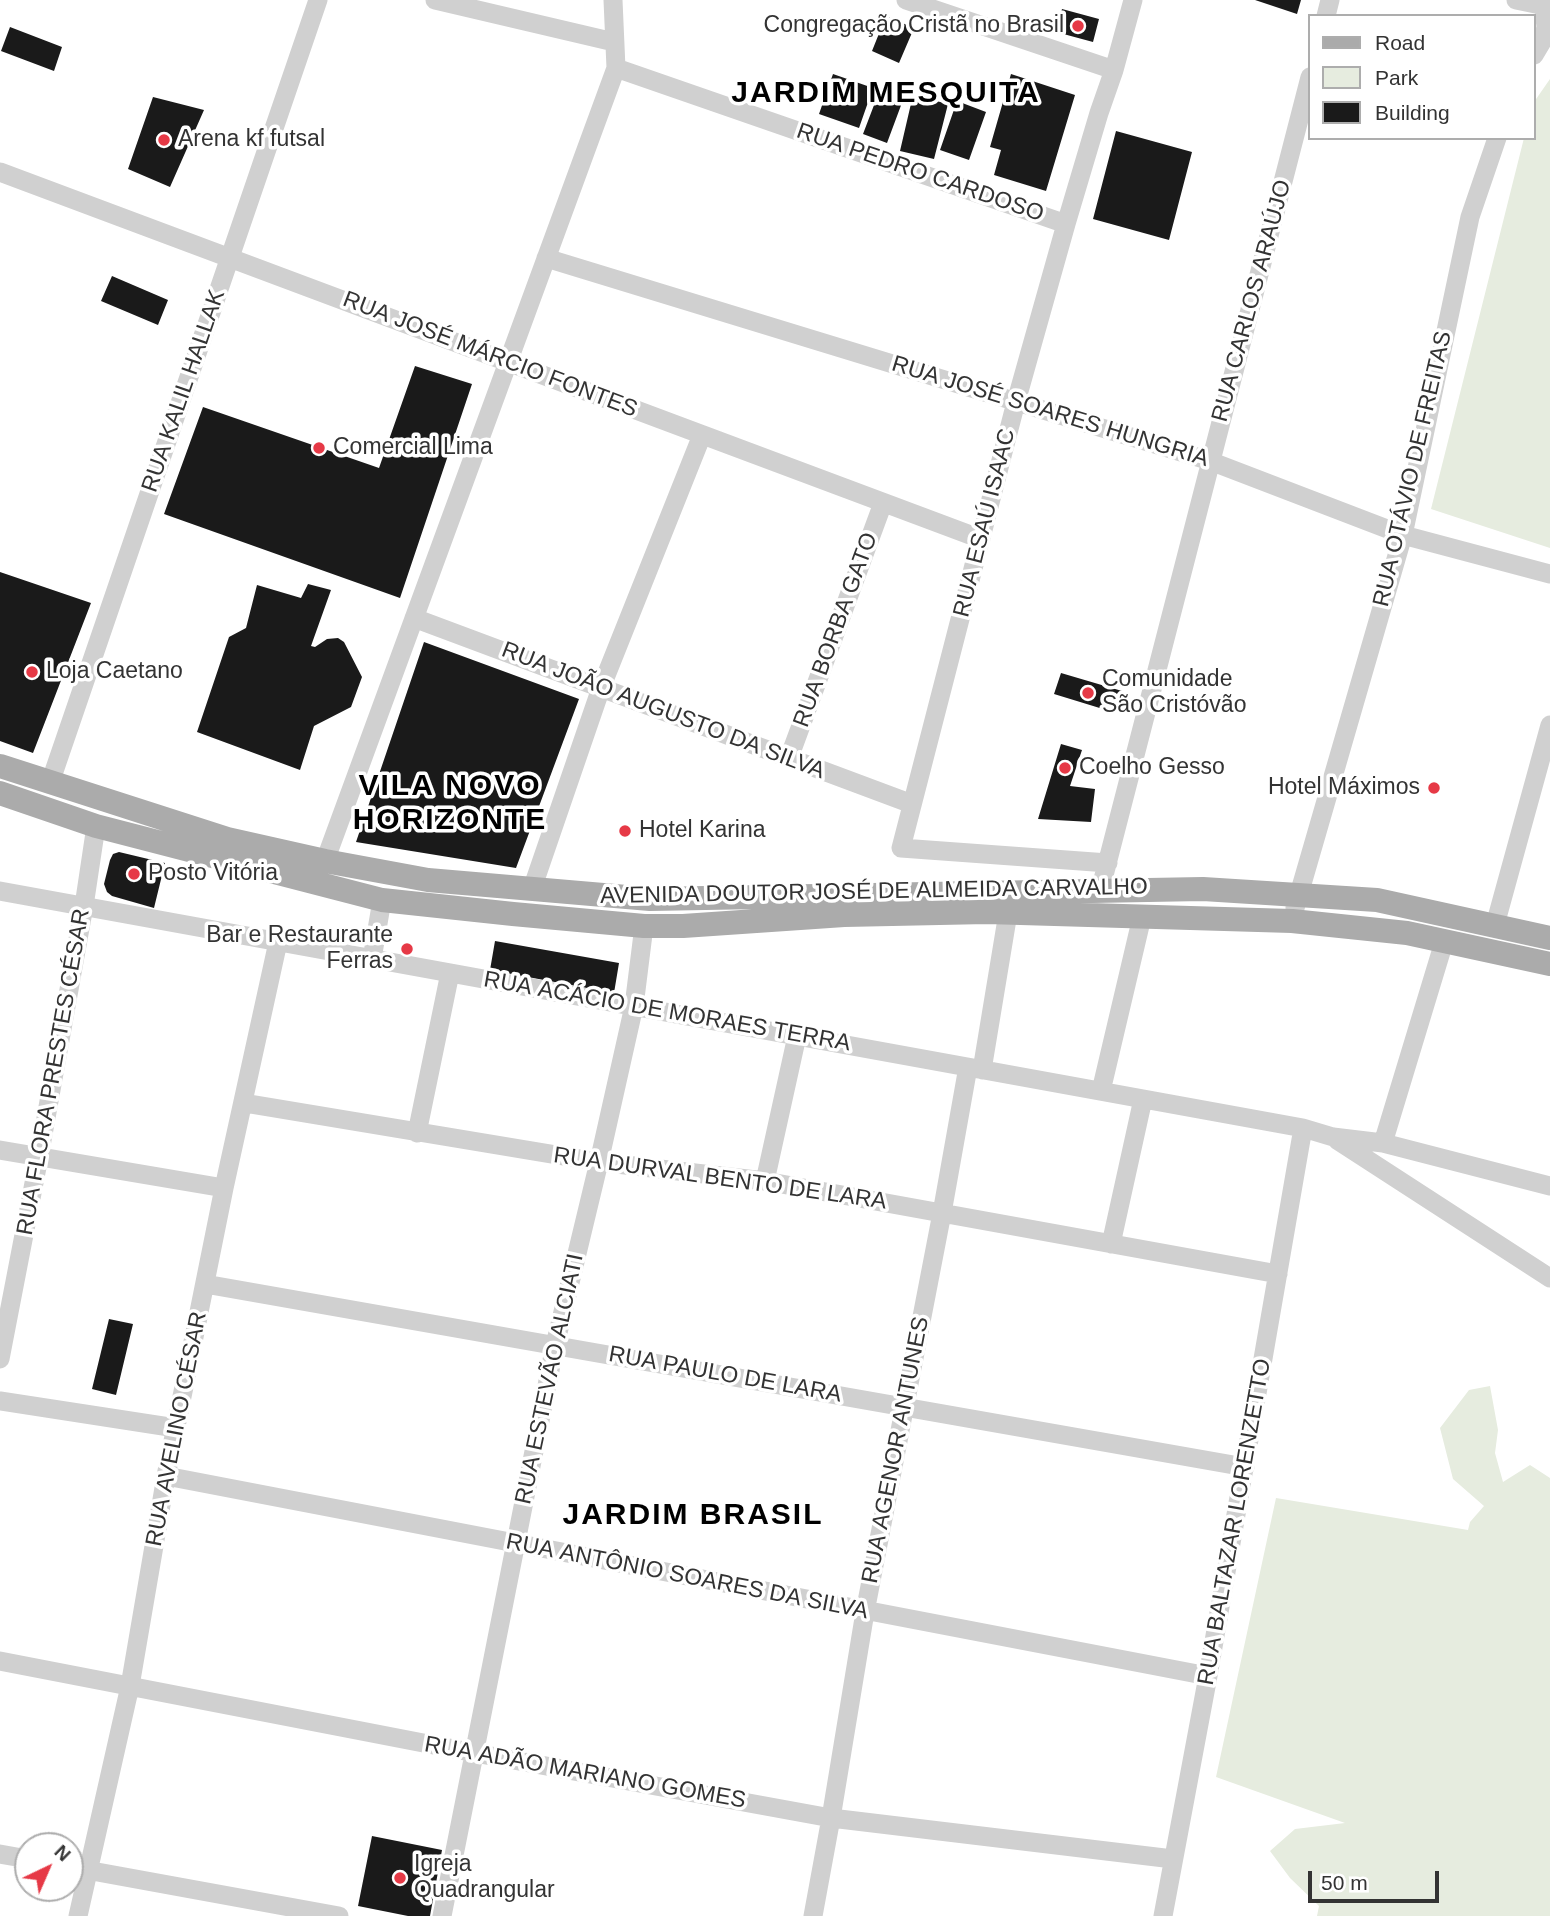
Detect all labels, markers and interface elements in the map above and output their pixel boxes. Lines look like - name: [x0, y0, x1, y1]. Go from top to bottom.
- place label: Congregação Cristã no Brasil: [764, 12, 1064, 40]
- legend: [1308, 14, 1536, 140]
- marker: Congregação Cristã no Brasil: [1070, 18, 1086, 34]
- text: Road: [1375, 31, 1425, 54]
- text: Park: [1375, 66, 1418, 89]
- district label: JARDIM MESQUITA: [733, 76, 1039, 112]
- text: Building: [1375, 101, 1450, 124]
- street label: RUA PEDRO CARDOSO: [793, 118, 1047, 228]
- place label: Arena kf futsal: [178, 126, 325, 154]
- marker: Arena kf futsal: [156, 132, 172, 148]
- street label: RUA CARLOS ARAÚJO: [1206, 177, 1298, 425]
- street label: RUA KALIL HALLAK: [136, 286, 232, 496]
- street label: RUA JOSÉ MÁRCIO FONTES: [339, 286, 641, 424]
- street label: RUA OTÁVIO DE FREITAS: [1368, 329, 1458, 609]
- street label: RUA JOSÉ SOARES HUNGRIA: [888, 351, 1212, 473]
- street label: RUA ESAÚ ISAAC: [948, 426, 1022, 620]
- place label: Comercial Lima: [333, 434, 493, 462]
- marker: Comercial Lima: [311, 440, 327, 456]
- street label: RUA BORBA GATO: [788, 529, 884, 731]
- street label: RUA JOÃO AUGUSTO DA SILVA: [498, 637, 828, 785]
- place label: Loja Caetano: [46, 658, 183, 686]
- marker: Loja Caetano: [24, 664, 40, 680]
- place label: Comunidade São Cristóvão: [1102, 666, 1246, 720]
- marker: Comunidade São Cristóvão: [1080, 685, 1096, 701]
- place label: Coelho Gesso: [1079, 754, 1225, 782]
- marker: Coelho Gesso: [1057, 760, 1073, 776]
- district label: VILA NOVO HORIZONTE: [354, 769, 546, 840]
- place label: Hotel Máximos: [1268, 774, 1420, 802]
- marker: Hotel Máximos: [1426, 780, 1442, 796]
- place label: Hotel Karina: [639, 817, 766, 845]
- marker: Hotel Karina: [617, 823, 633, 839]
- place label: Posto Vitória: [148, 860, 278, 888]
- marker: Posto Vitória: [126, 866, 142, 882]
- street label: AVENIDA DOUTOR JOSÉ DE ALMEIDA CARVALHO: [600, 873, 1148, 911]
- street label: RUA FLORA PRESTES CÉSAR: [12, 907, 96, 1237]
- place label: Bar e Restaurante Ferras: [206, 922, 393, 976]
- marker: Bar e Restaurante Ferras: [399, 941, 415, 957]
- street label: RUA ACÁCIO DE MORAES TERRA: [481, 966, 853, 1058]
- street label: RUA DURVAL BENTO DE LARA: [552, 1142, 888, 1216]
- street label: RUA ESTEVÃO ALCIATI: [510, 1251, 590, 1507]
- street label: RUA AVELINO CÉSAR: [141, 1309, 213, 1549]
- street label: RUA AGENOR ANTUNES: [857, 1314, 935, 1586]
- street label: RUA PAULO DE LARA: [606, 1341, 844, 1409]
- street label: RUA BALTAZAR LORENZETTO: [1193, 1357, 1277, 1687]
- district label: JARDIM BRASIL: [564, 1498, 822, 1534]
- street label: RUA ANTÔNIO SOARES DA SILVA: [503, 1528, 871, 1626]
- street label: RUA ADÃO MARIANO GOMES: [422, 1731, 748, 1815]
- north arrow: [14, 1832, 84, 1902]
- text: N: [50, 1841, 75, 1865]
- place label: Igreja Quadrangular: [414, 1851, 555, 1905]
- scale bar: [1312, 1856, 1443, 1900]
- marker: Igreja Quadrangular: [392, 1870, 408, 1886]
- text: 50 m: [1321, 1871, 1368, 1894]

